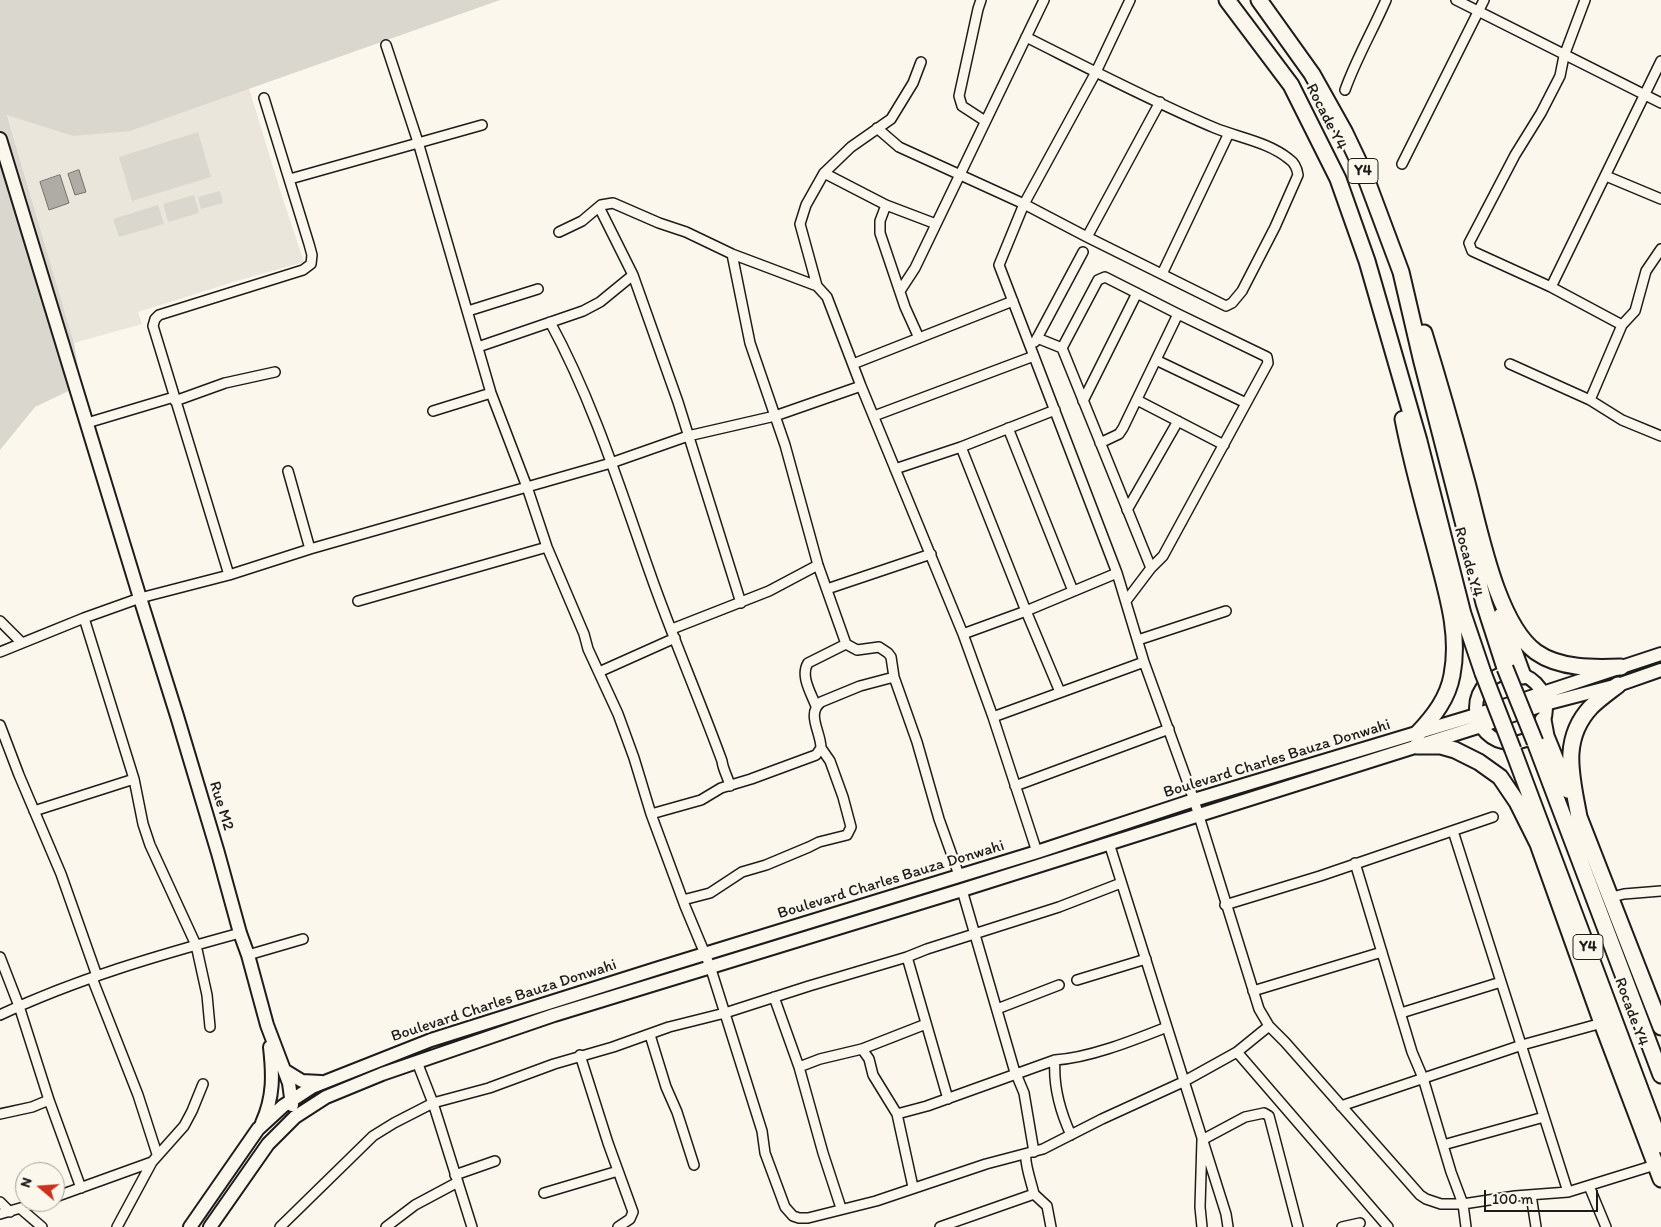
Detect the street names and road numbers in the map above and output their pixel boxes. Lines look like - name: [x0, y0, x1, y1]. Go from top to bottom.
- street label: Rocade Y4: [1301, 81, 1351, 153]
- road number: Y4: [1348, 158, 1378, 184]
- street label: Rocade Y4: [1449, 525, 1487, 599]
- street label: Boulevard Charles Bauza Donwahi: [1161, 715, 1393, 803]
- street label: Rue M2: [204, 779, 238, 833]
- street label: Boulevard Charles Bauza Donwahi: [775, 836, 1007, 924]
- road number: Y4: [1573, 934, 1603, 960]
- street label: Boulevard Charles Bauza Donwahi: [389, 955, 619, 1047]
- street label: Rocade Y4: [1610, 975, 1652, 1049]

